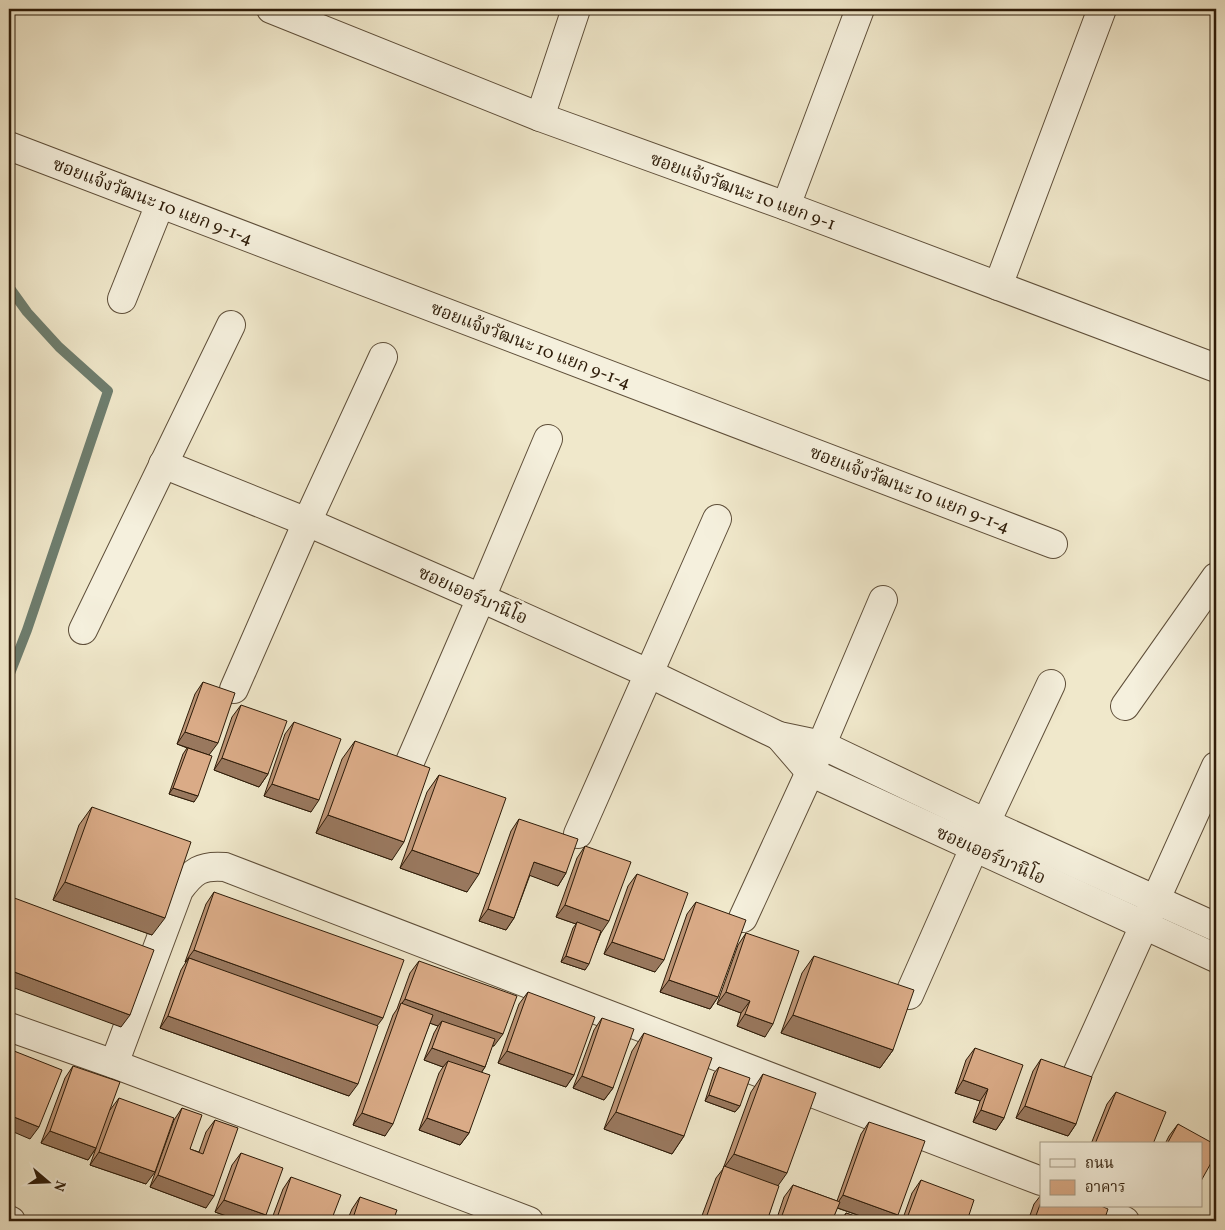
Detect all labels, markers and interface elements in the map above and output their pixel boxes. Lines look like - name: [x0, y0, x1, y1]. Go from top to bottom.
- street label: ซอยแจ้งวัฒนะ 10 แยก 9-1: [646, 147, 839, 238]
- street label: ซอยแจ้งวัฒนะ 10 แยก 9-1-4: [49, 153, 256, 252]
- street label: ซอยแจ้งวัฒนะ 10 แยก 9-1-4: [427, 297, 634, 396]
- street label: ซอยแจ้งวัฒนะ 10 แยก 9-1-4: [806, 441, 1013, 540]
- street label: ซอยเออร์บานิโอ: [414, 559, 532, 632]
- street label: ซอยเออร์บานิโอ: [932, 819, 1050, 892]
- legend: [1040, 1142, 1202, 1208]
- text: ถนน: [1085, 1154, 1114, 1175]
- north arrow: [22, 1158, 72, 1208]
- text: N: [48, 1178, 70, 1194]
- text: อาคาร: [1085, 1178, 1125, 1199]

